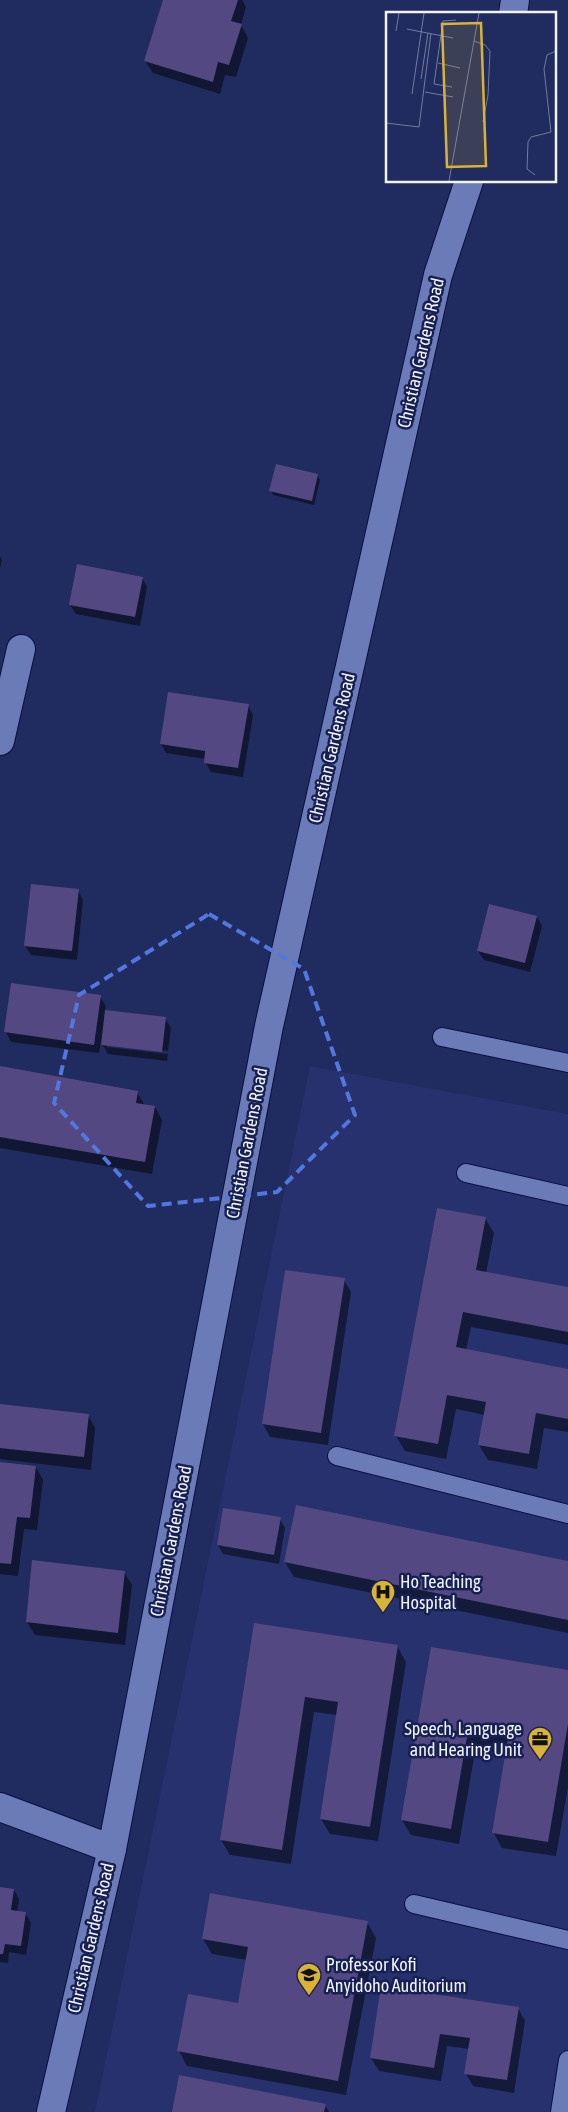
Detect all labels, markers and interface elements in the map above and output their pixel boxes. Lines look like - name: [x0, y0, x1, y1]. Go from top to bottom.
- inset map: [386, 12, 556, 182]
- street label: Christian Gardens Road: [393, 276, 448, 430]
- street label: Christian Gardens Road: [304, 671, 359, 825]
- street label: Christian Gardens Road: [222, 1066, 271, 1220]
- street label: Christian Gardens Road: [146, 1464, 195, 1618]
- place label: Ho Teaching Hospital: [400, 1571, 481, 1613]
- hospital icon: Ho Teaching Hospital: [370, 1579, 396, 1613]
- place label: Speech, Language and Hearing Unit: [404, 1718, 522, 1760]
- office icon: Speech, Language and Hearing Unit: [527, 1726, 553, 1760]
- street label: Christian Gardens Road: [63, 1861, 118, 2015]
- place label: Professor Kofi Anyidoho Auditorium: [326, 1954, 467, 1996]
- school or university icon: Professor Kofi Anyidoho Auditorium: [296, 1962, 322, 1996]

